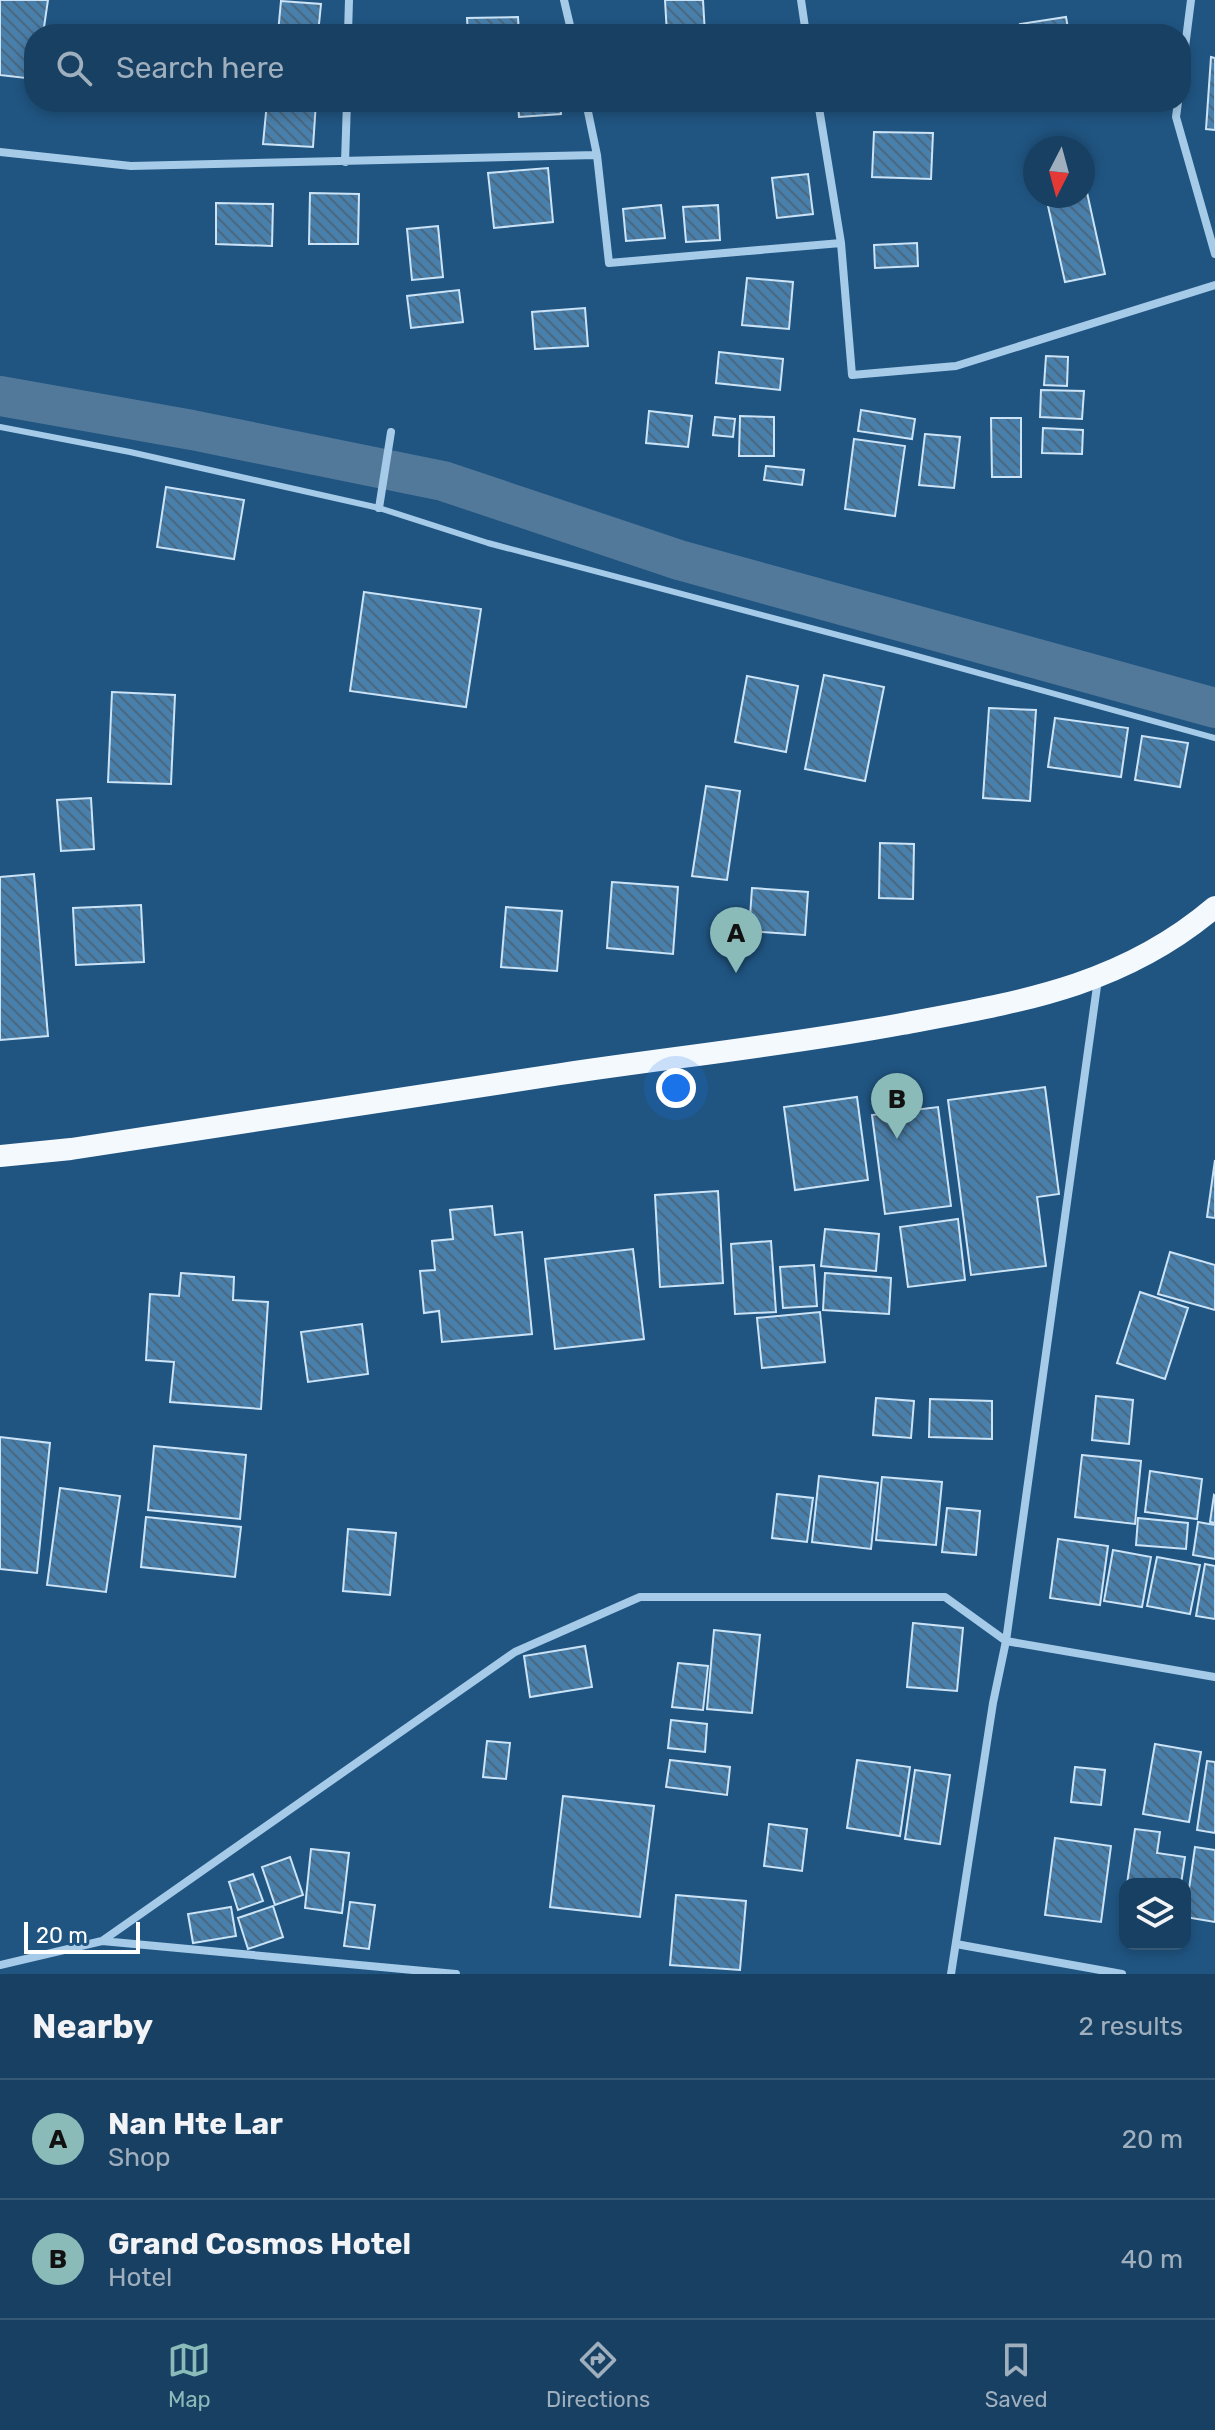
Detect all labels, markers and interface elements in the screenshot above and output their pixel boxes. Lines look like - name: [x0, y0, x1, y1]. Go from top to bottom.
- search box: [24, 24, 1191, 112]
- icon: search: [52, 46, 96, 90]
- text: Search here: [116, 50, 284, 86]
- north arrow: [1023, 136, 1095, 208]
- pin: A: [710, 907, 762, 973]
- your location: [656, 1068, 696, 1108]
- pin: B: [871, 1073, 923, 1139]
- map controls: [1119, 1878, 1191, 1950]
- button: layers: [1119, 1878, 1191, 1950]
- scale bar: [24, 1918, 140, 1954]
- text: 20 m: [36, 1922, 88, 1949]
- text: Nearby: [32, 2006, 153, 2047]
- text: 2 results: [1079, 2011, 1183, 2042]
- text: Nan Hte Lar: [108, 2106, 283, 2142]
- text: A: [49, 2124, 67, 2155]
- text: 20 m: [1122, 2124, 1183, 2155]
- text: Shop: [108, 2142, 170, 2173]
- text: Grand Cosmos Hotel: [108, 2226, 411, 2262]
- text: B: [49, 2244, 67, 2275]
- text: 40 m: [1121, 2244, 1183, 2275]
- text: Hotel: [108, 2262, 172, 2293]
- tab: Map: [167, 2338, 211, 2413]
- tab: Directions: [546, 2338, 650, 2413]
- tab: Saved: [985, 2338, 1048, 2413]

